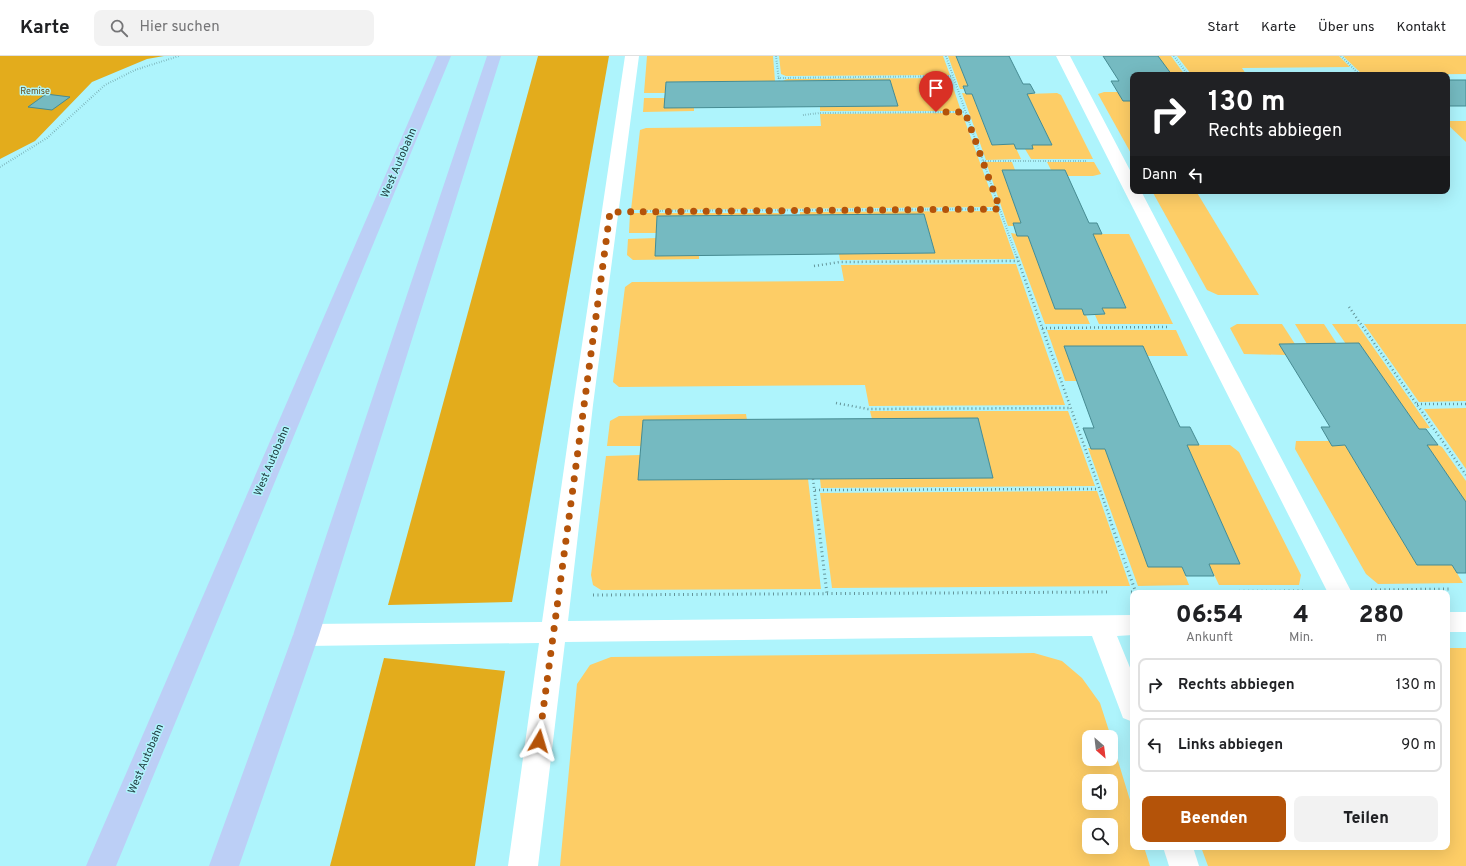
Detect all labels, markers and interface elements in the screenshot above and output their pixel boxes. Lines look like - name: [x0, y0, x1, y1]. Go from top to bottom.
- search box: [94, 10, 374, 46]
- text: Karte: [20, 16, 70, 40]
- icon: search: [108, 17, 130, 39]
- text: Hier suchen: [140, 18, 220, 37]
- text: Start: [1207, 19, 1239, 36]
- text: Karte: [1261, 19, 1296, 36]
- text: Über uns: [1318, 19, 1375, 36]
- text: Kontakt: [1397, 19, 1446, 36]
- pin: [919, 71, 953, 112]
- icon: arrive: [925, 77, 947, 99]
- text: 130 m: [1208, 85, 1286, 121]
- park label: Remise: [20, 86, 50, 97]
- icon: right: [1142, 88, 1194, 140]
- text: Rechts abbiegen: [1208, 120, 1342, 143]
- street label: West Autobahn: [378, 126, 420, 200]
- icon: left: [1185, 164, 1207, 186]
- text: Dann: [1142, 166, 1177, 185]
- street label: West Autobahn: [251, 424, 293, 498]
- text: 06:54: [1176, 601, 1243, 631]
- text: 4: [1293, 601, 1309, 631]
- text: 280: [1359, 601, 1404, 631]
- text: Ankunft: [1186, 630, 1233, 646]
- text: Min.: [1289, 630, 1313, 646]
- text: m: [1376, 630, 1387, 646]
- icon: right: [1144, 674, 1166, 696]
- text: Rechts abbiegen: [1178, 676, 1295, 695]
- text: 130 m: [1396, 676, 1436, 695]
- position arrow: [518, 720, 560, 762]
- street label: West Autobahn: [125, 722, 167, 796]
- north arrow: [1082, 730, 1118, 766]
- map controls: [1082, 730, 1118, 854]
- icon: left: [1144, 734, 1166, 756]
- text: Links abbiegen: [1178, 736, 1283, 755]
- text: 90 m: [1401, 736, 1436, 755]
- button: sound: [1082, 774, 1118, 810]
- button: Beenden: [1142, 796, 1286, 842]
- button: Teilen: [1294, 796, 1438, 842]
- button: search: [1082, 818, 1118, 854]

